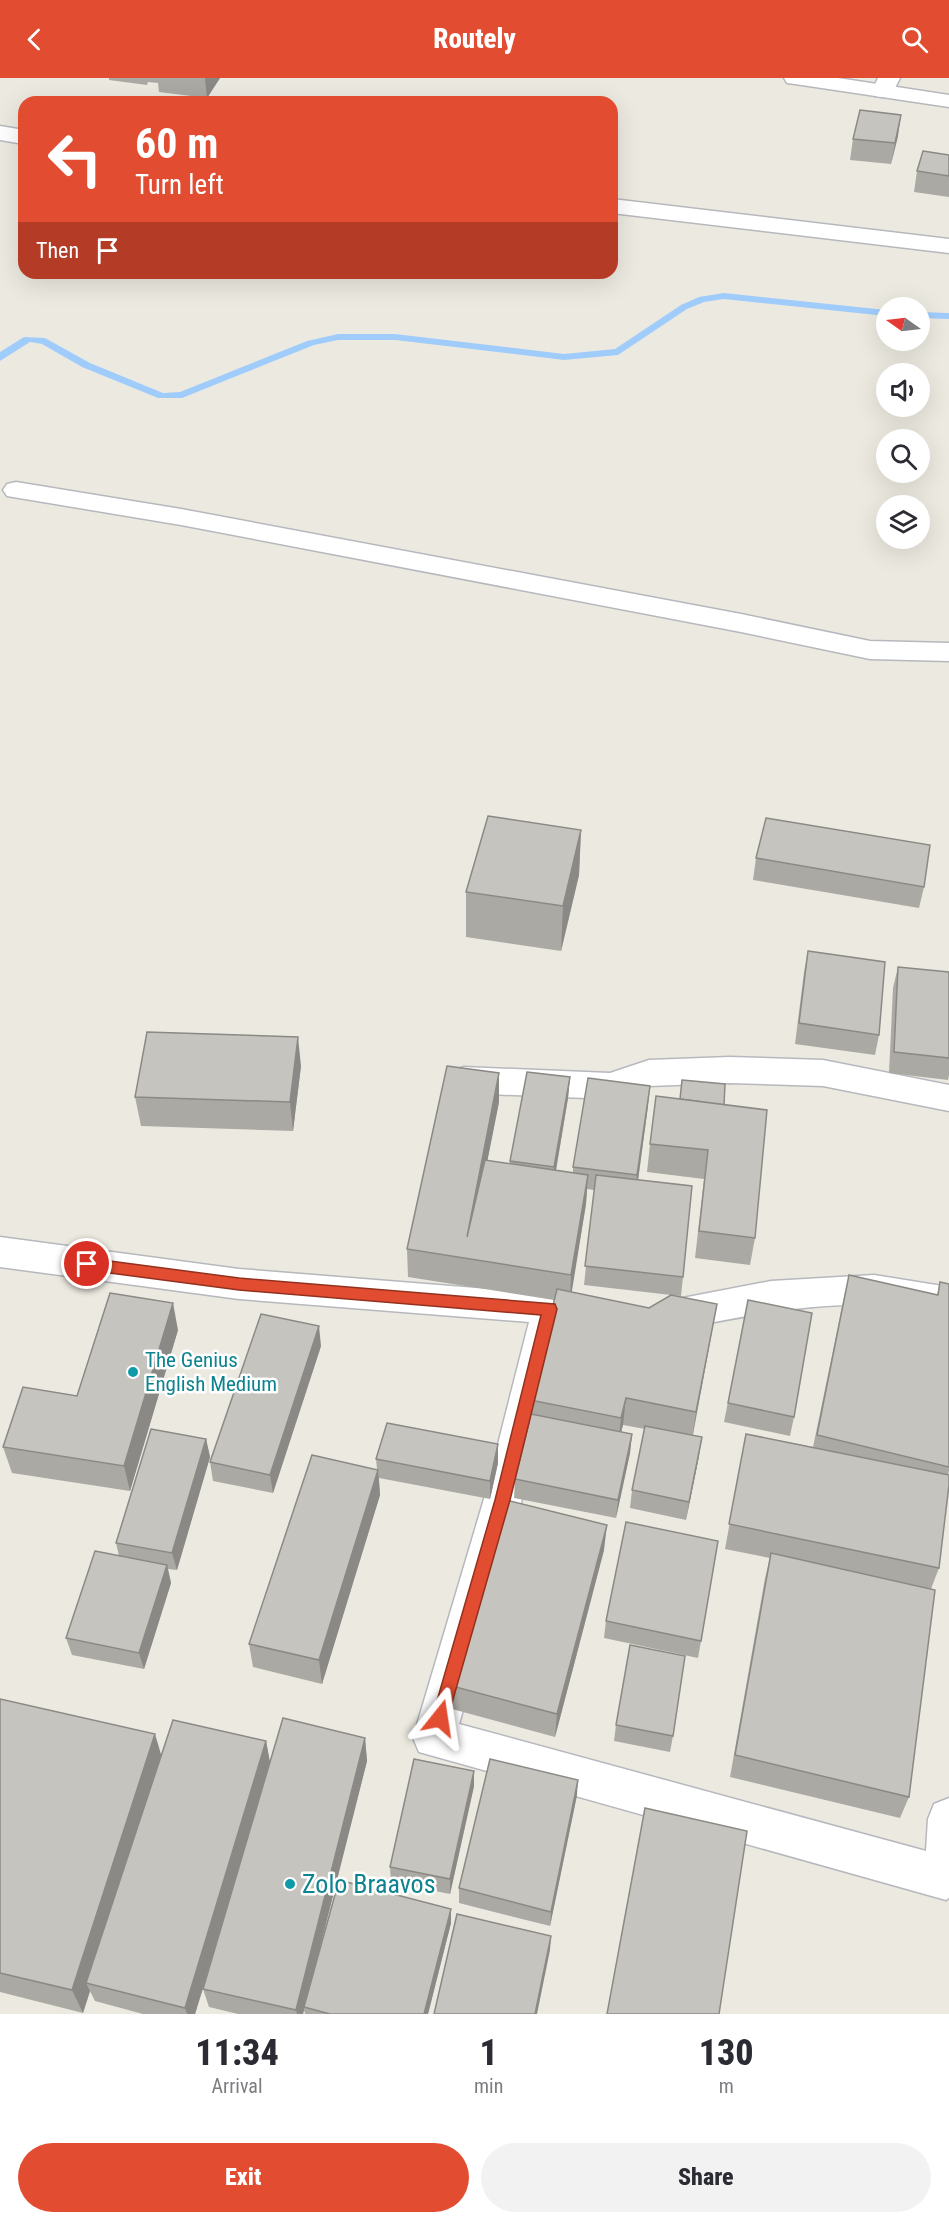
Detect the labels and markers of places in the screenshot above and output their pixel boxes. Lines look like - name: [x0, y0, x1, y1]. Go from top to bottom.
- pin: [61, 1238, 112, 1289]
- place label: The Genius English Medium: [145, 1348, 277, 1396]
- marker: The Genius English Medium: [126, 1365, 140, 1379]
- place label: Zolo Braavos: [302, 1869, 436, 1899]
- marker: Zolo Braavos: [283, 1877, 297, 1891]

